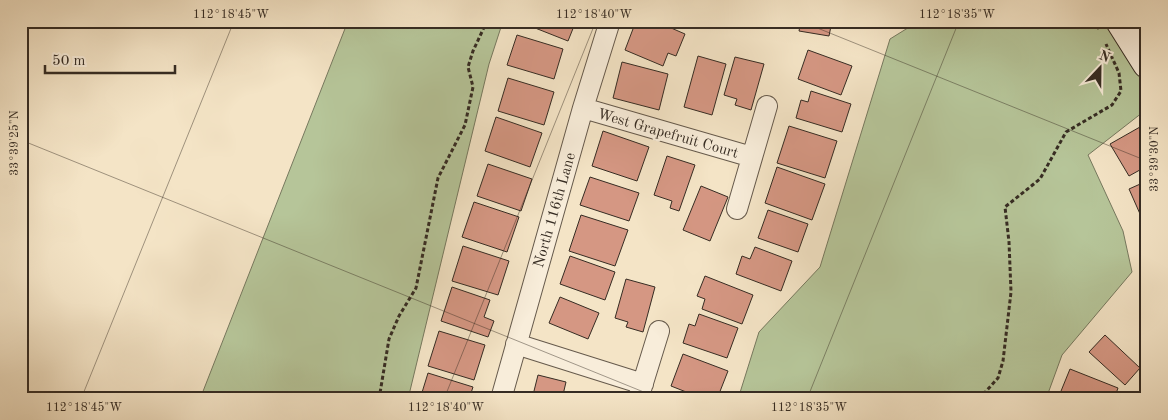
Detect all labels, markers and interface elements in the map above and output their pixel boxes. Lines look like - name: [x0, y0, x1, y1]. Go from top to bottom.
- text: 112°18'45"W: [193, 8, 269, 21]
- text: 112°18'35"W: [919, 8, 995, 21]
- text: 112°18'40"W: [556, 9, 632, 21]
- scale bar: [45, 42, 175, 74]
- north arrow: [1076, 42, 1126, 92]
- text: N: [1097, 48, 1112, 65]
- text: 50 m: [52, 54, 86, 69]
- street label: West Grapefruit Court: [595, 107, 740, 162]
- text: 33°39'25"N: [8, 110, 21, 176]
- text: 33°39'30"N: [1149, 126, 1161, 192]
- street label: North 116th Lane: [532, 151, 579, 270]
- text: 112°18'45"W: [46, 401, 122, 414]
- text: 112°18'35"W: [771, 401, 847, 414]
- text: 112°18'40"W: [408, 402, 484, 414]

